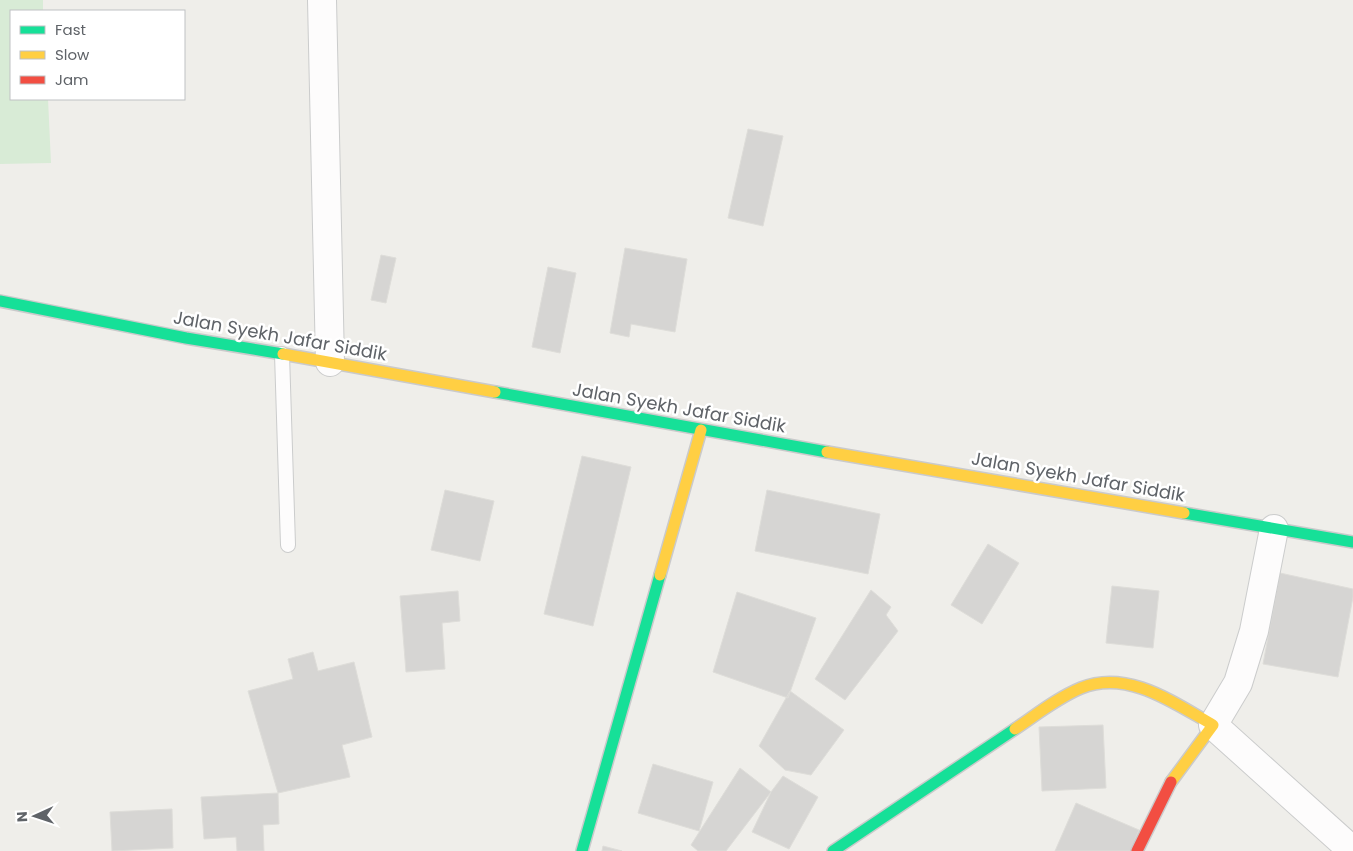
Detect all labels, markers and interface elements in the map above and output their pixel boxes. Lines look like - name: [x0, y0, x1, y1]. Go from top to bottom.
- legend: [10, 10, 185, 100]
- text: Fast: [55, 19, 86, 40]
- text: Slow: [55, 44, 90, 65]
- text: Jam: [55, 69, 89, 90]
- street label: Jalan Syekh Jafar Siddik: [171, 304, 390, 367]
- street label: Jalan Syekh Jafar Siddik: [570, 376, 789, 439]
- street label: Jalan Syekh Jafar Siddik: [969, 445, 1188, 508]
- north arrow: [10, 791, 60, 841]
- text: N: [12, 811, 32, 822]

